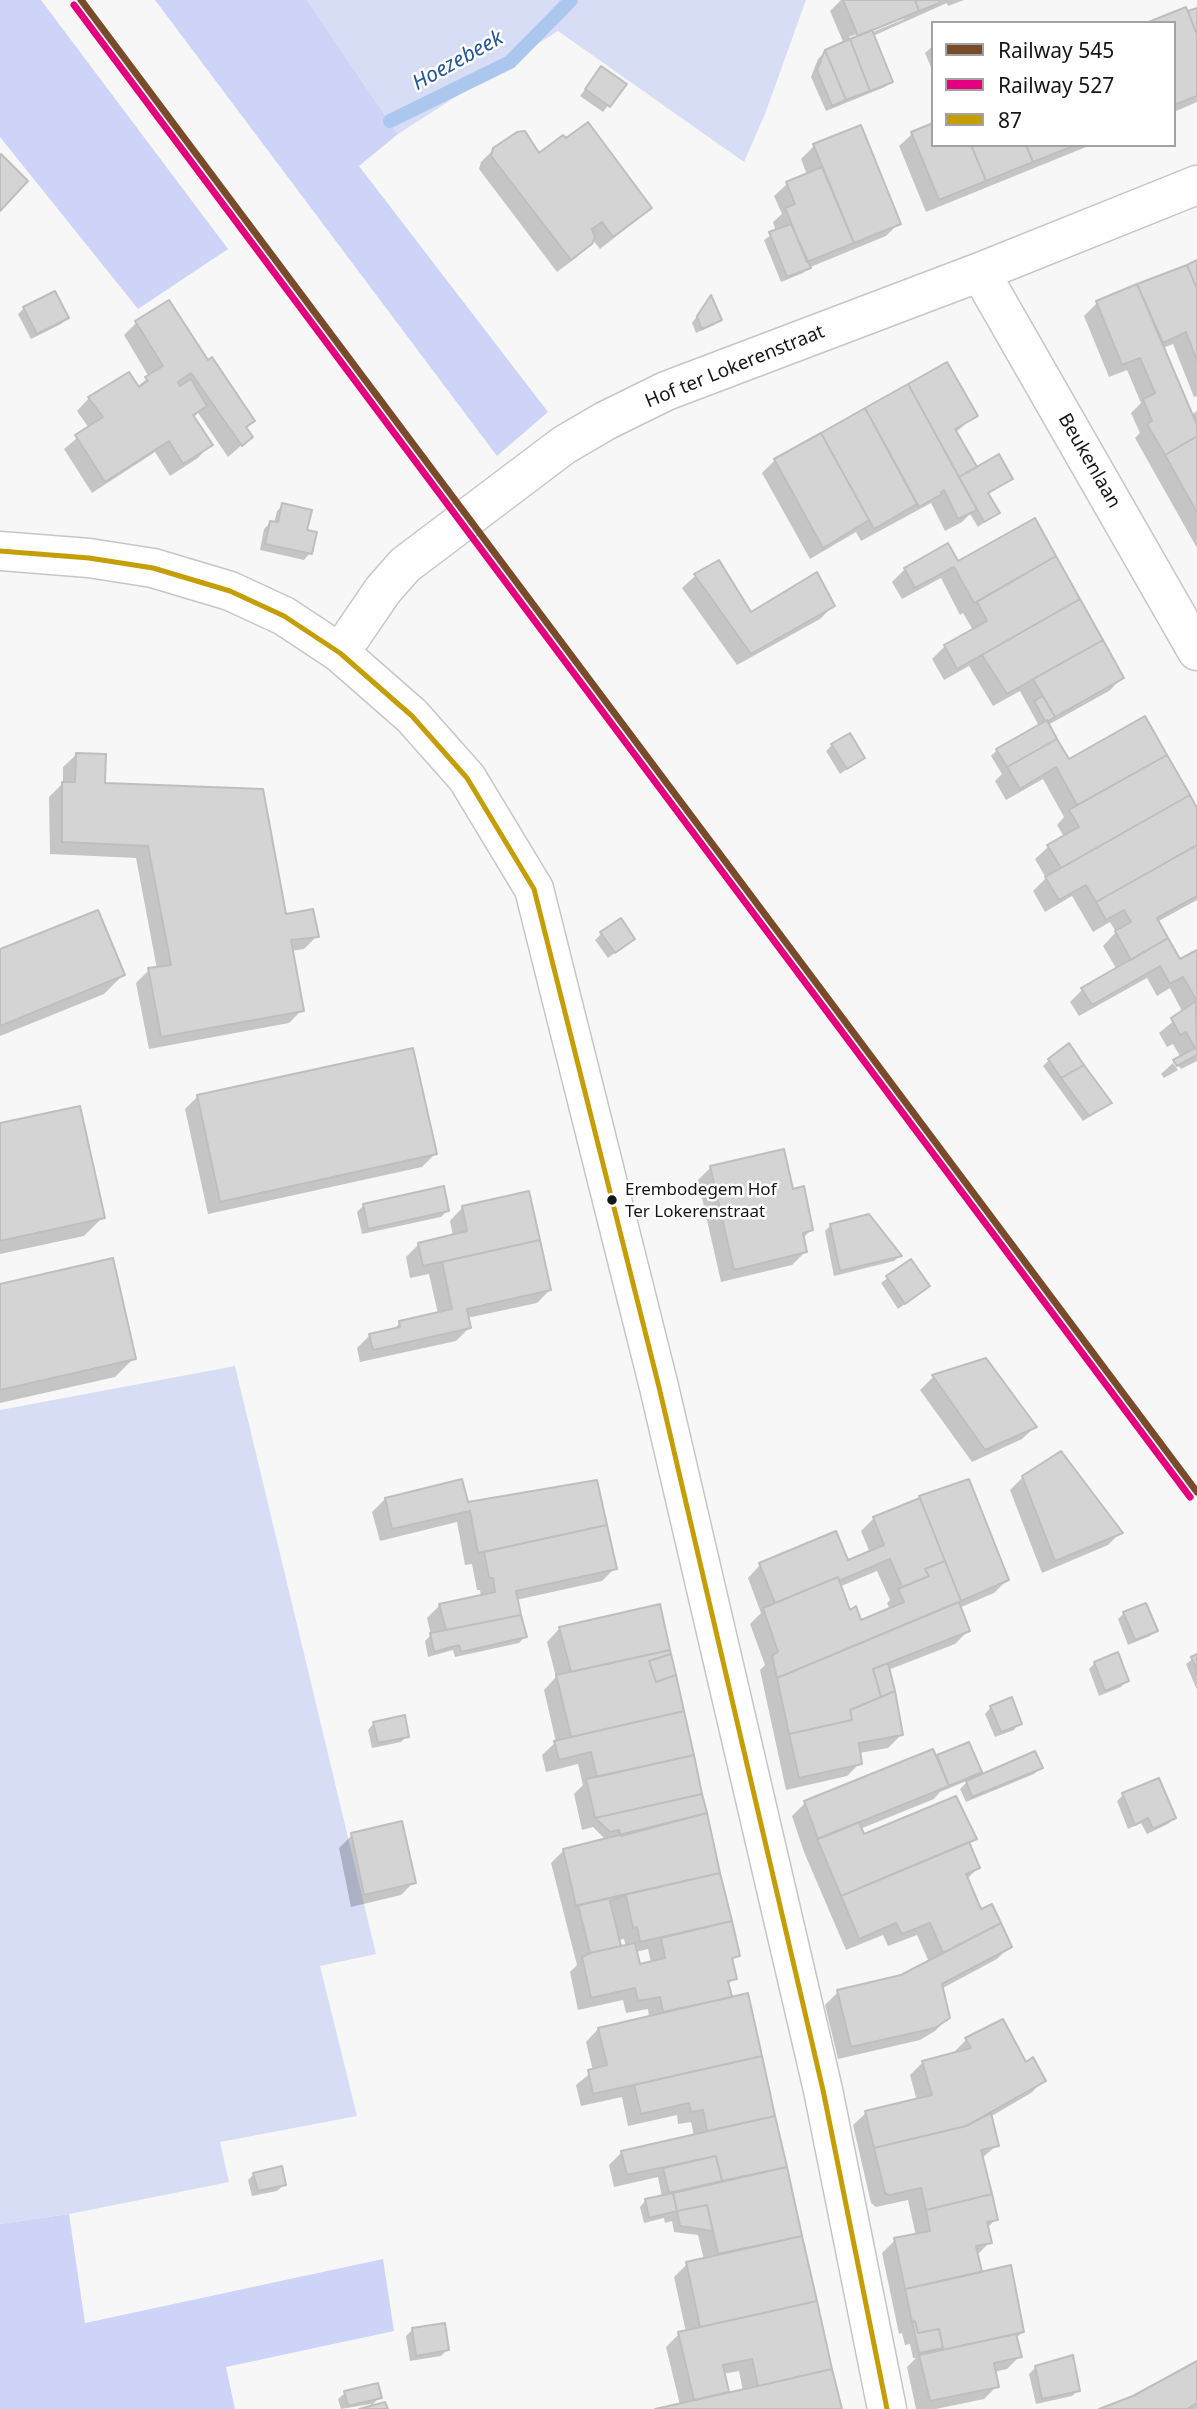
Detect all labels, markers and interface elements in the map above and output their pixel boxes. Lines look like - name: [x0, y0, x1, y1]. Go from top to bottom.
- legend: [931, 21, 1176, 147]
- water label: Hoezebeek: [408, 26, 508, 96]
- text: Railway 545: [998, 36, 1114, 64]
- text: Railway 527: [998, 71, 1114, 99]
- text: 87: [998, 106, 1022, 134]
- street label: Hof ter Lokerenstraat: [642, 321, 828, 413]
- street label: Beukenlaan: [1053, 410, 1125, 512]
- place label: Erembodegem Hof Ter Lokerenstraat: [625, 1180, 776, 1220]
- marker: Erembodegem Hof Ter Lokerenstraat: [605, 1193, 619, 1207]

